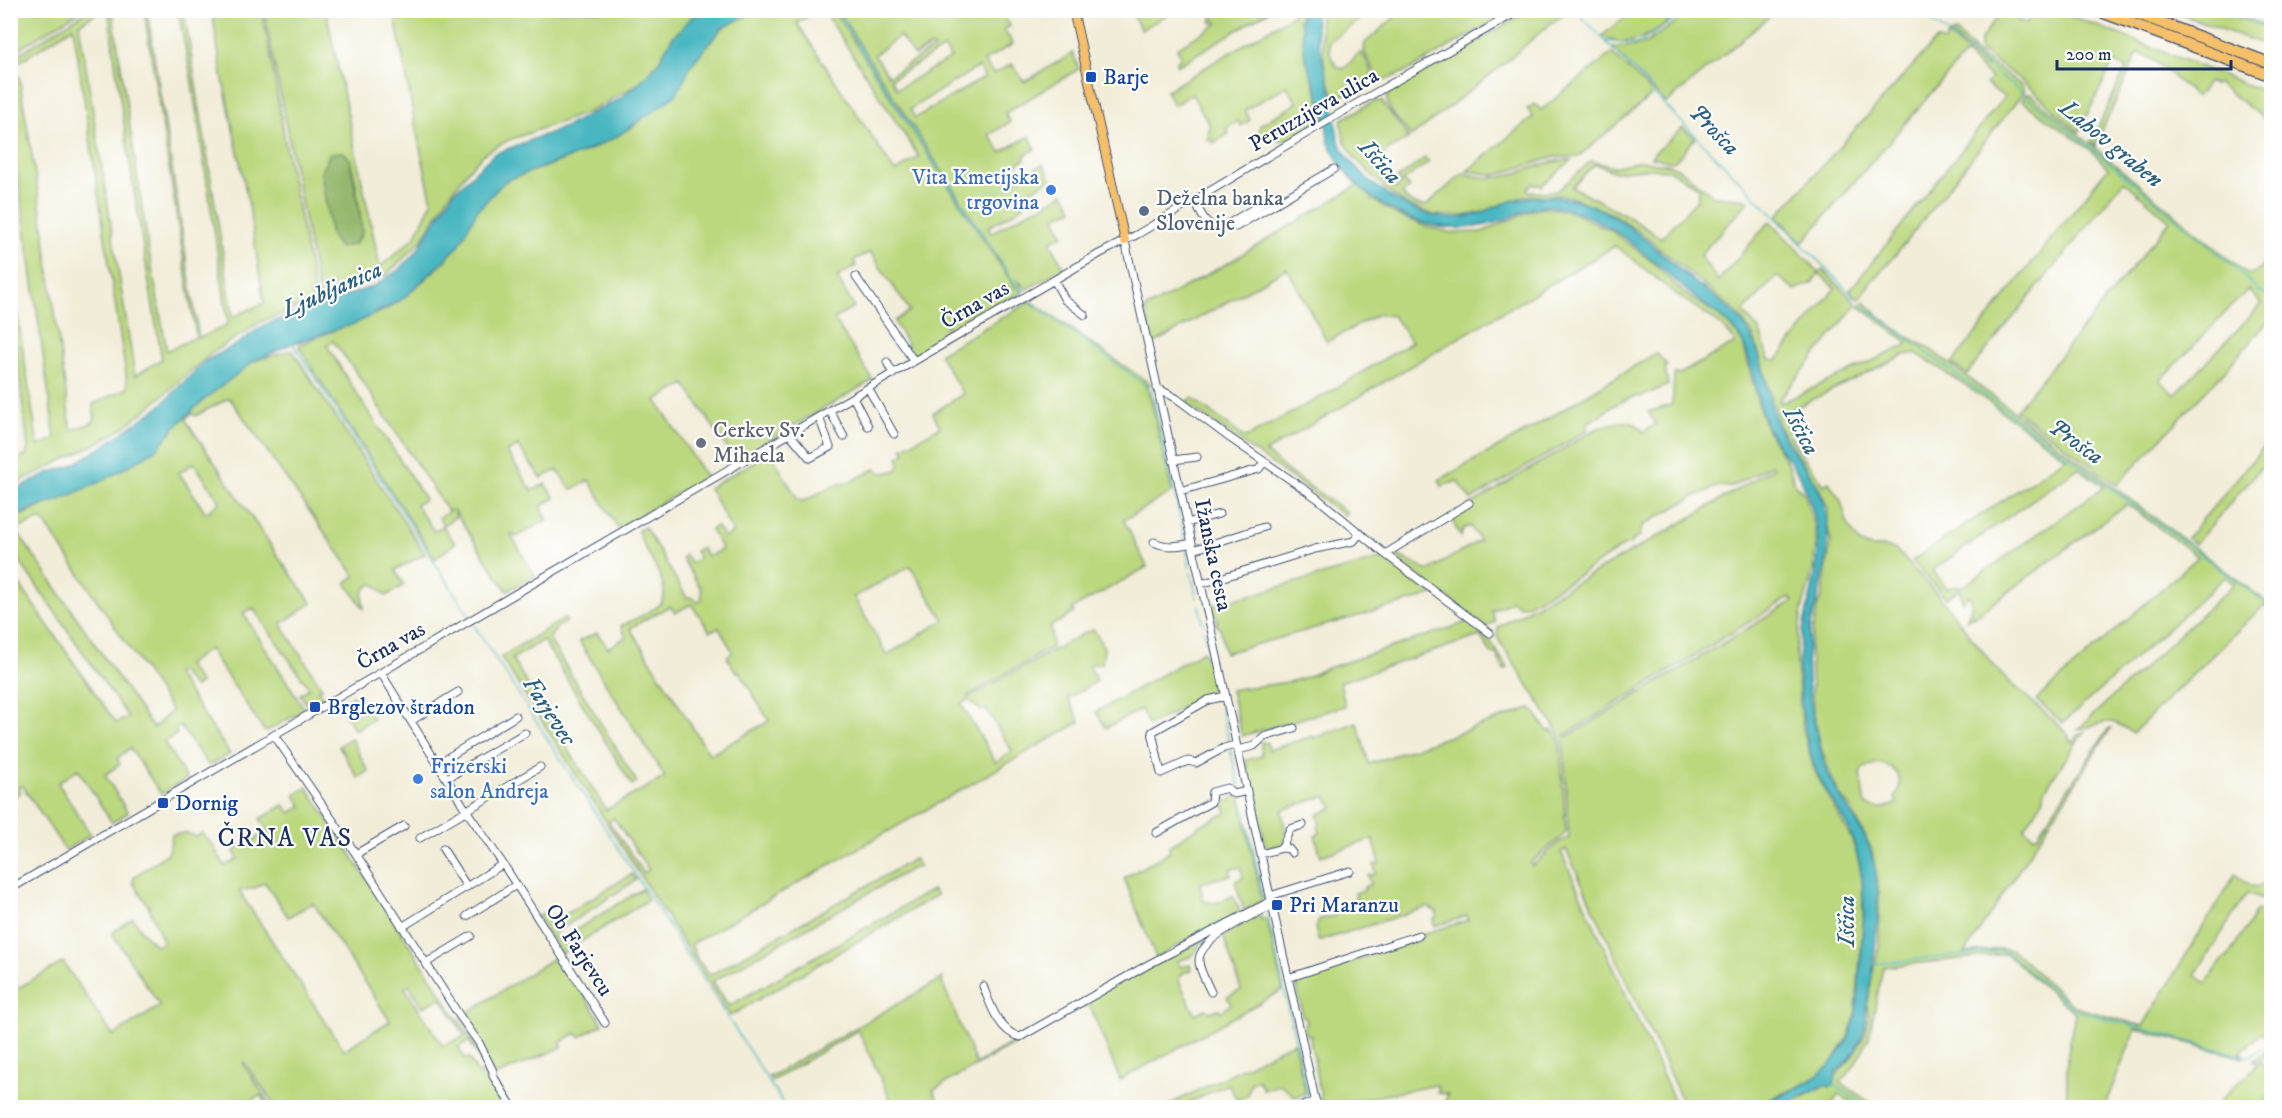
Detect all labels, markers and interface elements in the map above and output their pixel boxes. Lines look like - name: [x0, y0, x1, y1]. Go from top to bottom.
- scale bar: [2057, 33, 2231, 71]
- text: 200 m: [2066, 44, 2112, 66]
- street label: Peruzzijeva ulica: [1244, 62, 1384, 158]
- place label: Barje: [1103, 64, 1149, 91]
- marker: Barje: [1084, 70, 1098, 84]
- water label: Lahov graben: [2052, 92, 2169, 195]
- water label: Prošca: [1682, 98, 1746, 162]
- water label: Iščica: [1351, 132, 1408, 191]
- place label: Vita Kmetijska trgovina: [911, 164, 1040, 216]
- marker: Vita Kmetijska trgovina: [1044, 183, 1058, 197]
- place label: Deželna banka Slovenije: [1156, 185, 1284, 237]
- marker: Deželna banka Slovenije: [1137, 204, 1151, 218]
- water label: Ljubljanica: [276, 255, 387, 326]
- street label: Črna vas: [935, 274, 1014, 335]
- water label: Iščica: [1775, 400, 1826, 460]
- water label: Prošca: [2043, 412, 2109, 472]
- place label: Cerkev Sv. Mihaela: [713, 417, 805, 469]
- marker: Cerkev Sv. Mihaela: [694, 436, 708, 450]
- street label: Ižanska cesta: [1188, 496, 1238, 614]
- street label: Črna vas: [351, 615, 430, 676]
- water label: Farjevec: [516, 671, 583, 753]
- place label: Brglezov štradon: [327, 694, 476, 721]
- marker: Brglezov štradon: [308, 700, 322, 714]
- place label: Frizerski salon Andreja: [430, 753, 549, 805]
- marker: Frizerski salon Andreja: [411, 772, 425, 786]
- place label: Dornig: [175, 790, 238, 817]
- marker: Dornig: [156, 796, 170, 810]
- district label: ČRNA VAS: [217, 821, 353, 855]
- place label: Pri Maranzu: [1289, 892, 1399, 919]
- water label: Iščica: [1832, 896, 1862, 948]
- marker: Pri Maranzu: [1270, 898, 1284, 912]
- street label: Ob Farjevcu: [539, 899, 619, 1001]

